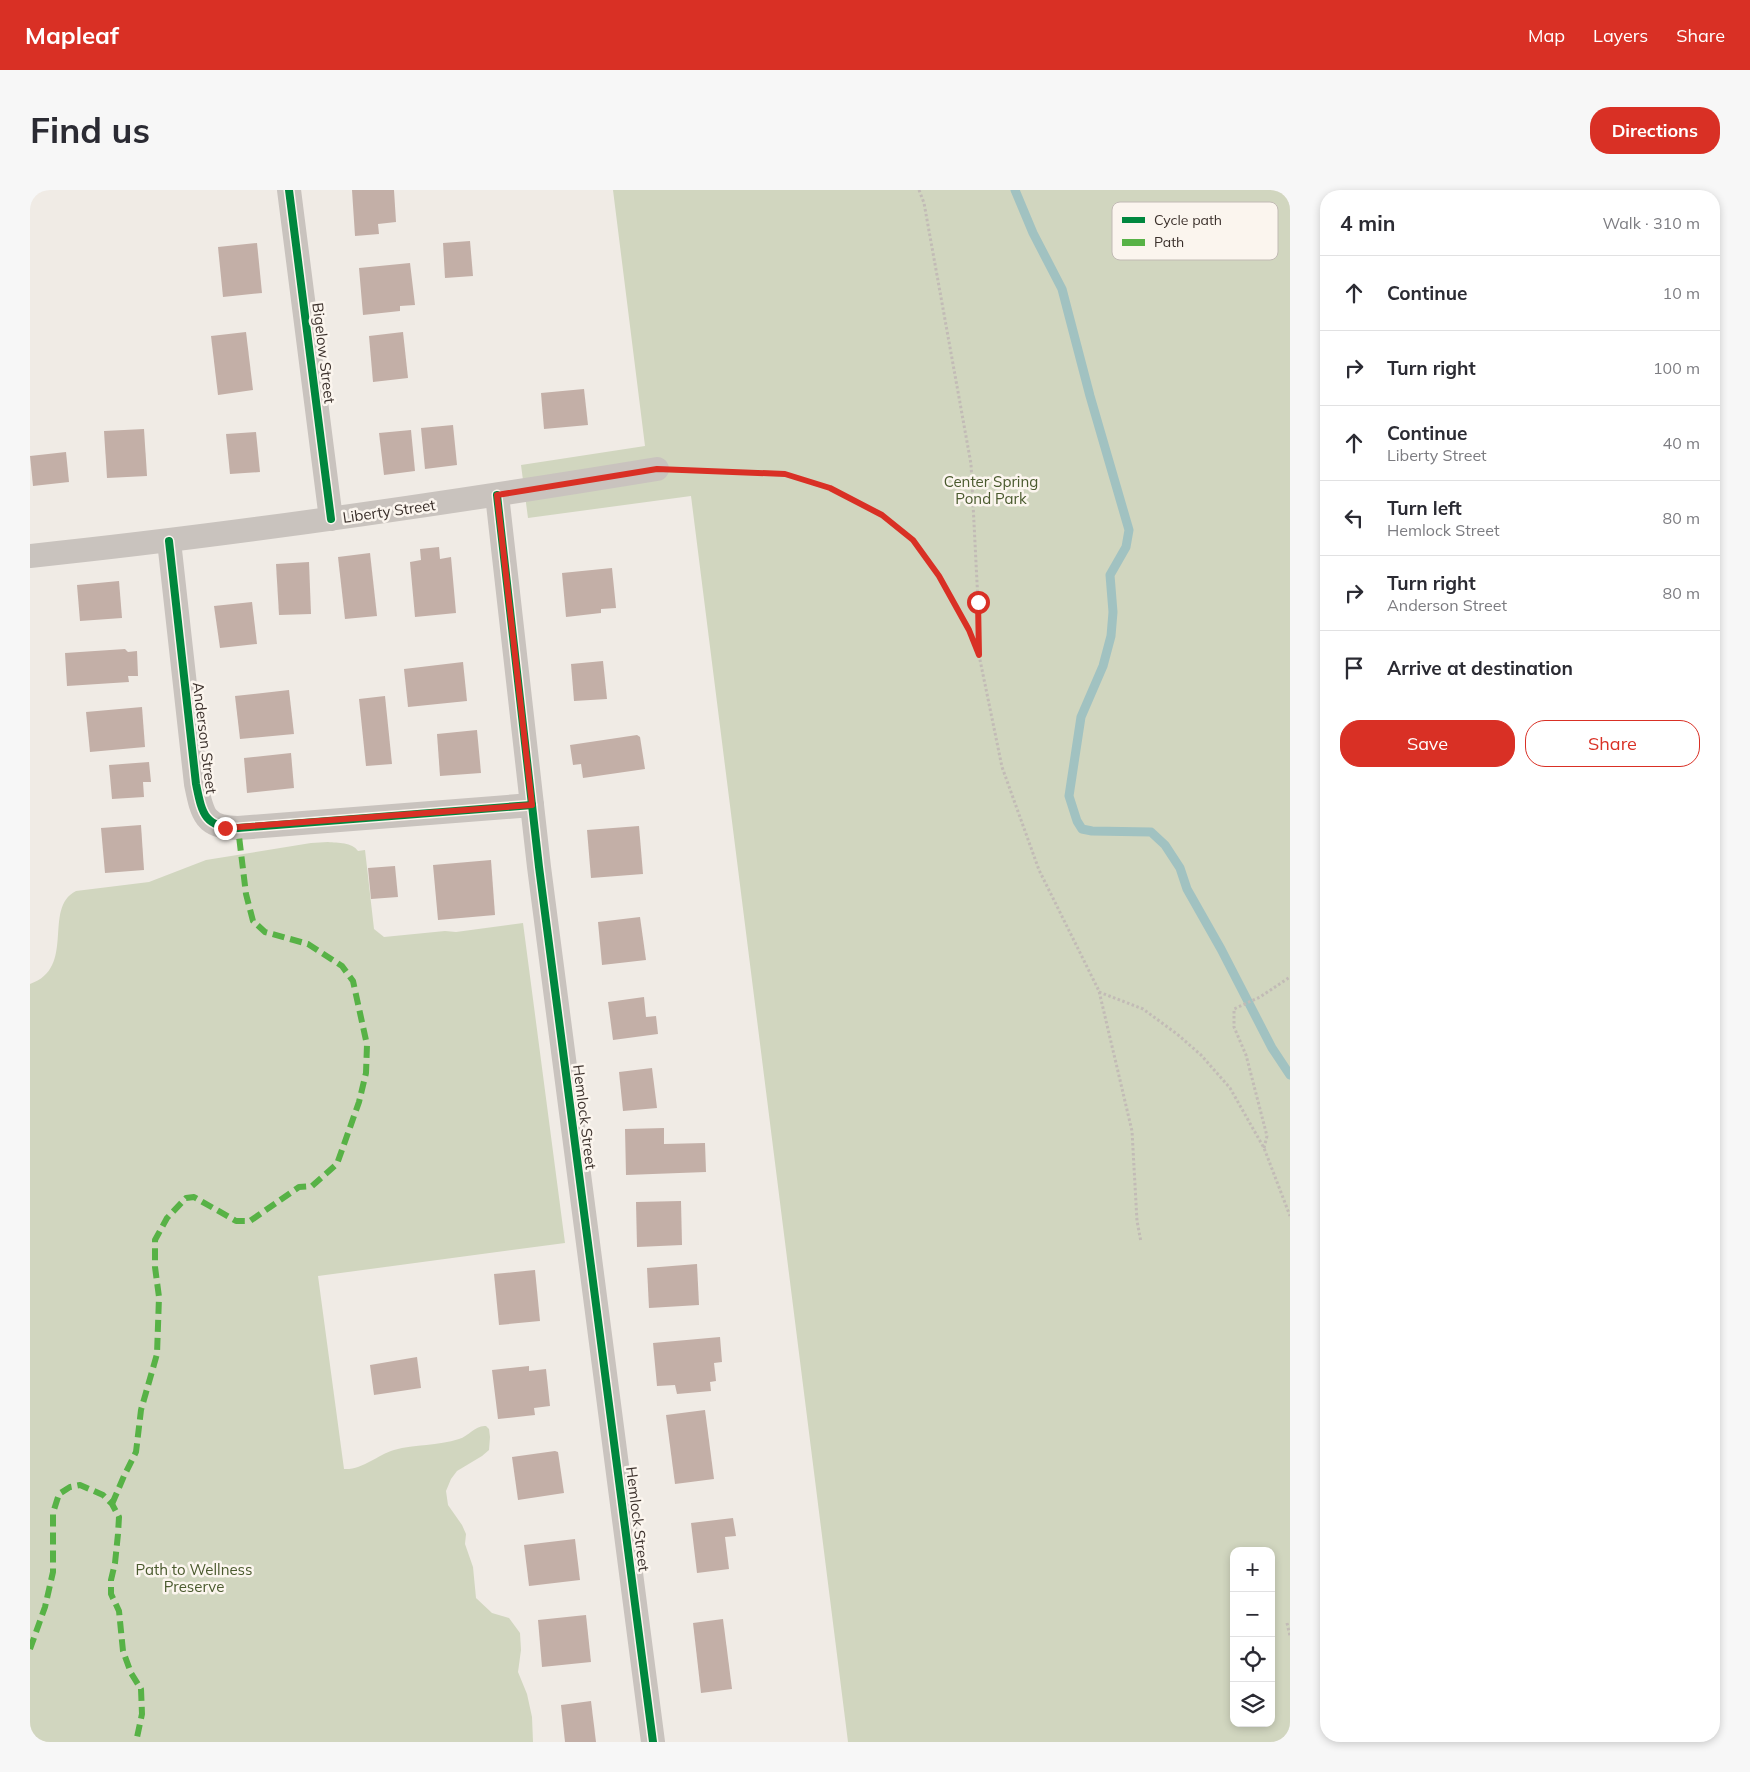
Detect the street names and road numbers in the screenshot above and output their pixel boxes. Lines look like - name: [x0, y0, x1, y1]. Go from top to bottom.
- street label: Bigelow Street: [308, 302, 340, 404]
- street label: Liberty Street: [341, 495, 437, 527]
- street label: Anderson Street: [189, 681, 221, 795]
- street label: Hemlock Street: [569, 1063, 601, 1171]
- street label: Hemlock Street: [622, 1465, 654, 1573]

